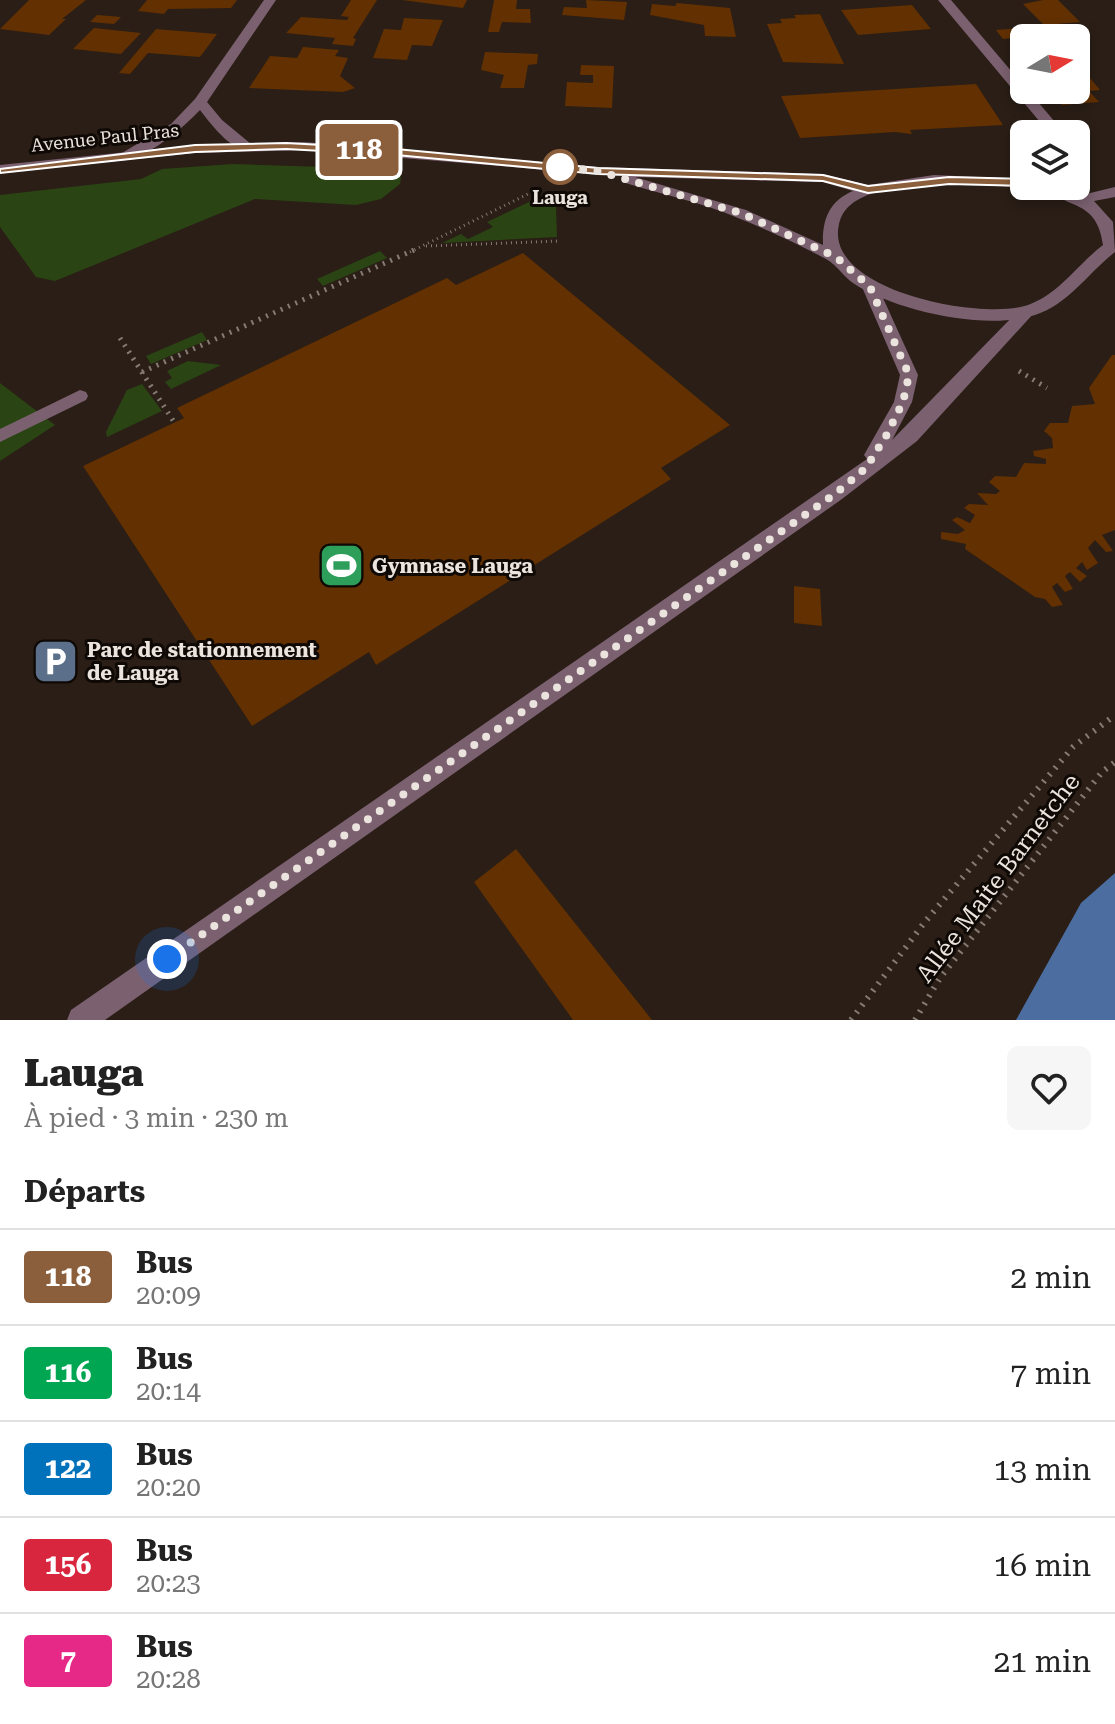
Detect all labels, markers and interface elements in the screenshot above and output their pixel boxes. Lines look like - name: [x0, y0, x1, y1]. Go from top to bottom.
- north arrow: [1010, 24, 1090, 104]
- map controls: [1010, 24, 1090, 200]
- street label: Avenue Paul Pras: [30, 119, 180, 156]
- button: layers: [1010, 120, 1090, 200]
- line badge: 118: [313, 124, 405, 176]
- text: 118: [335, 133, 383, 166]
- marker: Lauga: [543, 150, 577, 184]
- place label: Lauga: [532, 187, 588, 208]
- sports icon: Gymnase Lauga: [317, 542, 365, 590]
- place label: Gymnase Lauga: [372, 554, 533, 578]
- parking icon: Parc de stationnement de Lauga: [32, 637, 80, 685]
- place label: Parc de stationnement de Lauga: [87, 638, 317, 685]
- street label: Allée Maite Barnetche: [910, 768, 1086, 988]
- your location: [147, 939, 187, 979]
- button: heart: [1007, 1046, 1091, 1130]
- text: Lauga: [24, 1051, 144, 1095]
- text: À pied · 3 min · 230 m: [24, 1103, 288, 1133]
- text: Départs: [24, 1174, 145, 1209]
- text: Bus: [136, 1245, 193, 1280]
- text: 118: [44, 1260, 92, 1293]
- text: 2 min: [1010, 1260, 1091, 1295]
- text: 20:09: [136, 1280, 201, 1310]
- text: Bus: [136, 1341, 193, 1376]
- text: 116: [44, 1356, 92, 1389]
- text: 7 min: [1010, 1356, 1091, 1391]
- text: 20:14: [136, 1376, 201, 1406]
- text: Bus: [136, 1437, 193, 1472]
- text: 122: [44, 1452, 92, 1485]
- text: 13 min: [994, 1452, 1091, 1487]
- text: 20:20: [136, 1472, 201, 1502]
- text: Bus: [136, 1533, 193, 1568]
- text: 156: [44, 1548, 92, 1581]
- text: 16 min: [994, 1548, 1091, 1583]
- text: 20:23: [136, 1568, 201, 1598]
- text: Bus: [136, 1629, 193, 1664]
- text: 7: [60, 1644, 76, 1677]
- text: 21 min: [994, 1644, 1091, 1679]
- text: 20:28: [136, 1664, 201, 1694]

